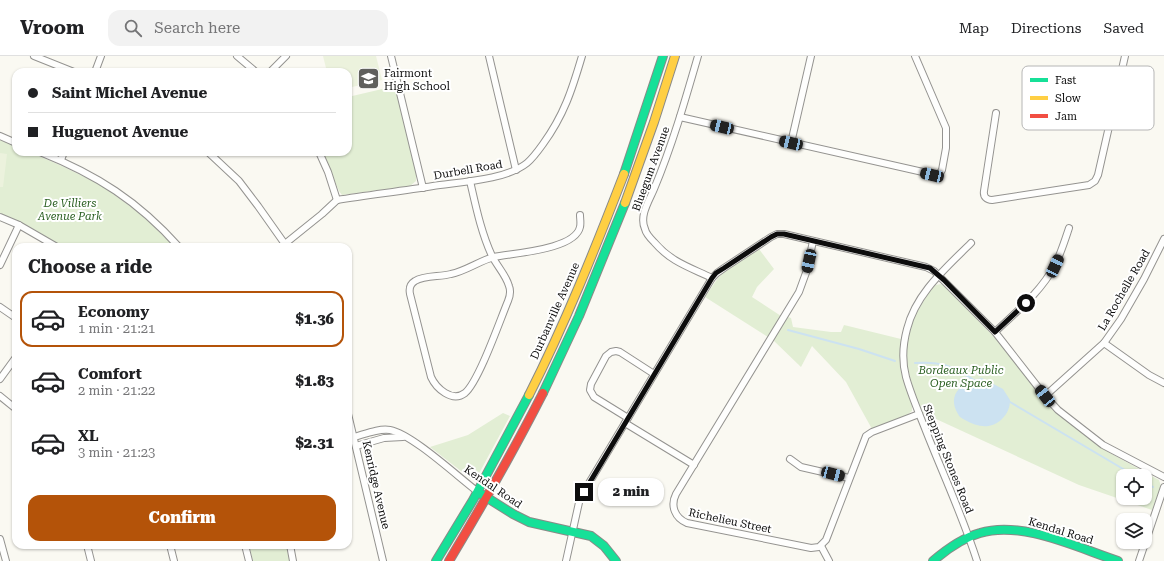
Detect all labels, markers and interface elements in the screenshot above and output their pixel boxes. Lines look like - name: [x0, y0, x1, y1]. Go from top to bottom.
- search box: [108, 10, 388, 46]
- text: Vroom: [20, 16, 84, 39]
- icon: search: [122, 17, 144, 39]
- text: Search here: [154, 19, 240, 37]
- text: Map: [959, 20, 989, 36]
- text: Directions: [1011, 20, 1081, 36]
- text: Saved: [1103, 20, 1144, 36]
- school or university icon: Fairmont High School: [356, 66, 382, 92]
- legend: [1022, 66, 1154, 130]
- place label: Fairmont High School: [384, 67, 451, 93]
- text: Fast: [1055, 74, 1076, 87]
- text: Saint Michel Avenue: [52, 84, 207, 102]
- text: Slow: [1055, 92, 1082, 105]
- text: Jam: [1055, 110, 1077, 123]
- car: [709, 118, 735, 136]
- text: Huguenot Avenue: [52, 123, 188, 141]
- street label: Bluegum Avenue: [630, 125, 672, 213]
- car: [778, 134, 804, 152]
- street label: Durbell Road: [433, 158, 503, 182]
- car: [919, 166, 945, 184]
- park label: De Villiers Avenue Park: [37, 197, 102, 223]
- street label: La Rochelle Road: [1095, 247, 1153, 333]
- car: [801, 248, 817, 274]
- car: [1044, 253, 1066, 279]
- text: Choose a ride: [28, 256, 152, 277]
- street label: Durbanville Avenue: [528, 261, 582, 361]
- route start: [1017, 294, 1035, 312]
- icon: car: [30, 301, 66, 337]
- text: Economy: [78, 303, 149, 321]
- text: $1.36: [295, 310, 334, 328]
- text: 1 min · 21:21: [78, 321, 155, 336]
- icon: car: [30, 363, 66, 399]
- park label: Bordeaux Public Open Space: [917, 364, 1004, 390]
- text: Comfort: [78, 365, 142, 383]
- text: $1.83: [295, 372, 334, 390]
- text: 2 min · 21:22: [78, 383, 155, 398]
- car: [1033, 383, 1057, 409]
- street label: Stepping Stones Road: [920, 403, 976, 515]
- icon: car: [30, 425, 66, 461]
- text: XL: [78, 427, 99, 445]
- text: $2.31: [295, 434, 334, 452]
- street label: Kenridge Avenue: [360, 440, 392, 530]
- text: 3 min · 21:23: [78, 445, 155, 460]
- street label: Kendal Road: [462, 463, 524, 511]
- car: [820, 465, 846, 483]
- map controls: [1116, 469, 1152, 549]
- button: locate: [1116, 469, 1152, 505]
- callout: 2 min: [598, 478, 664, 506]
- route end: [575, 483, 593, 501]
- text: 2 min: [613, 484, 649, 499]
- button: Confirm: [28, 495, 336, 541]
- street label: Richelieu Street: [687, 506, 773, 536]
- button: layers: [1116, 513, 1152, 549]
- street label: Kendal Road: [1027, 515, 1095, 547]

